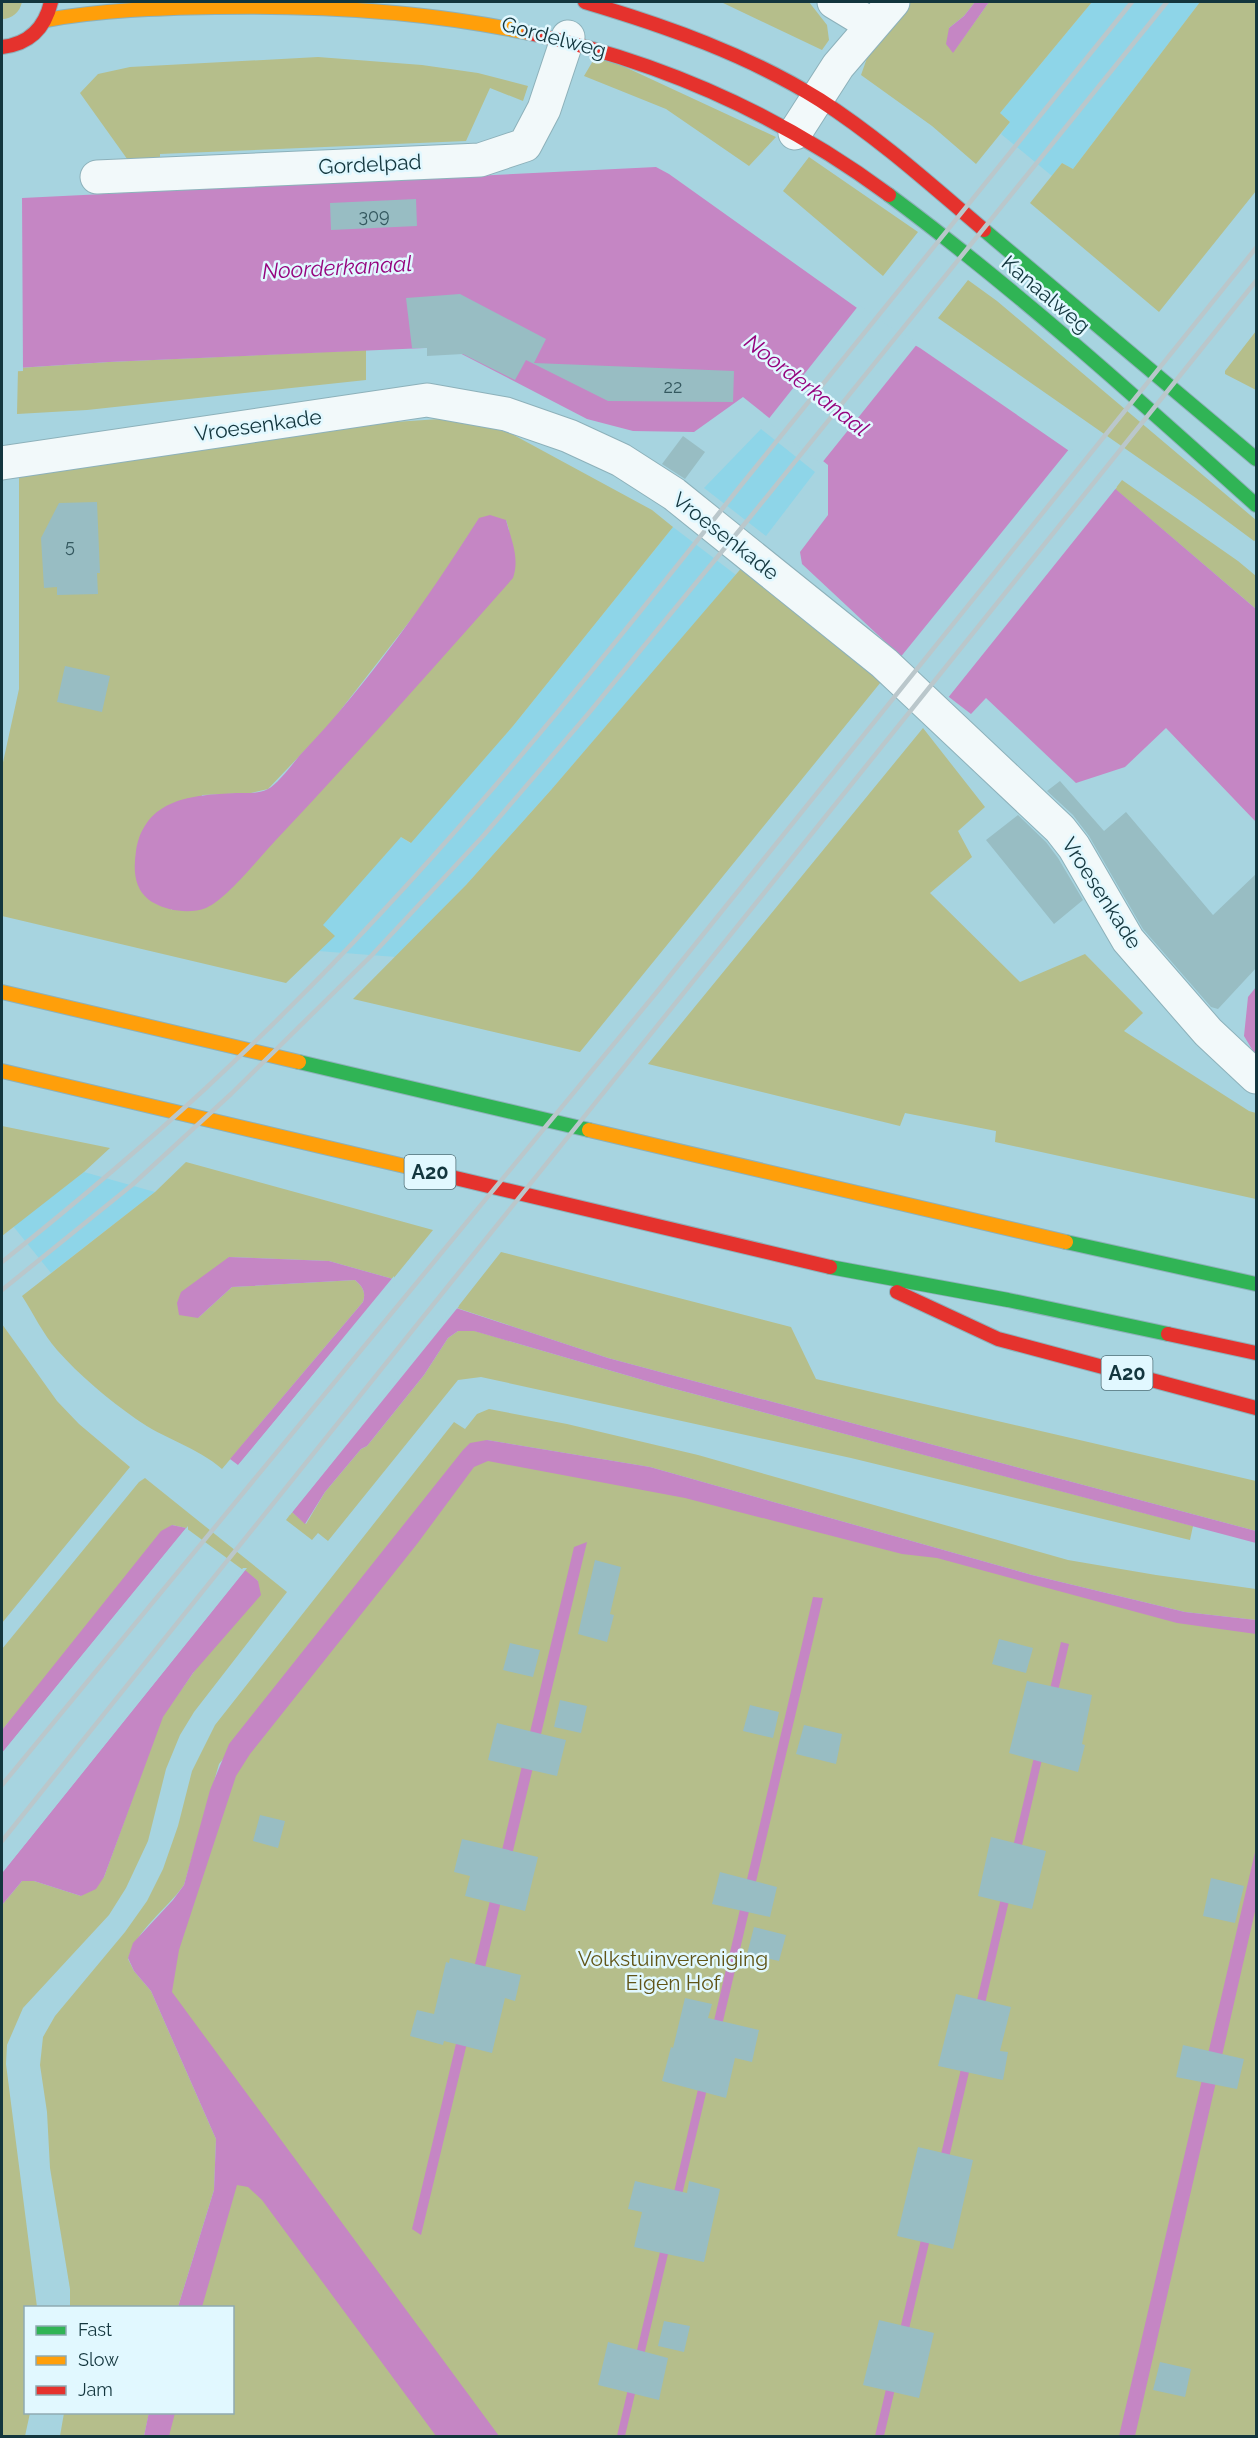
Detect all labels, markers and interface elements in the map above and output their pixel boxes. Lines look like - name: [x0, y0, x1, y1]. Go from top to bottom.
- street label: Gordelweg: [499, 11, 609, 63]
- street label: Gordelpad: [318, 149, 422, 179]
- house number: 309: [358, 205, 390, 226]
- water label: Noorderkanaal: [261, 250, 413, 284]
- street label: Kanaalweg: [997, 250, 1095, 338]
- water label: Noorderkanaal: [740, 328, 874, 442]
- house number: 22: [664, 376, 682, 397]
- street label: Vroesenkade: [193, 404, 323, 446]
- street label: Vroesenkade: [668, 487, 784, 585]
- house number: 5: [65, 535, 75, 556]
- street label: Vroesenkade: [1057, 833, 1147, 953]
- road number: A20: [404, 1155, 456, 1189]
- road number: A20: [1102, 1356, 1152, 1390]
- park label: Volkstuinvereniging Eigen Hof: [578, 1946, 768, 1995]
- legend: [24, 2306, 234, 2414]
- text: Fast: [78, 2319, 112, 2340]
- text: Slow: [78, 2349, 119, 2370]
- text: Jam: [78, 2379, 113, 2400]

